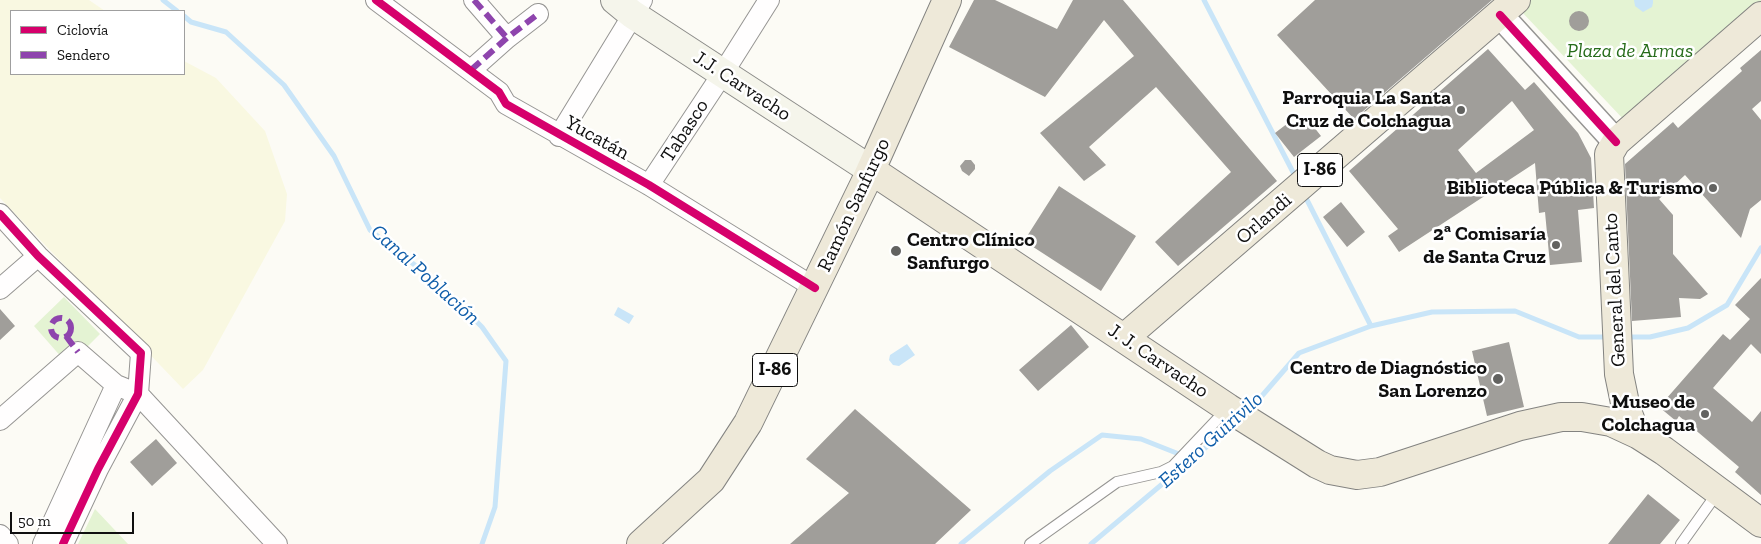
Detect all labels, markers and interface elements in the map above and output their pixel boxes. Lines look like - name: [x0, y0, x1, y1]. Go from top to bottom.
- legend: [10, 10, 185, 75]
- text: Ciclovía: [57, 21, 108, 39]
- park label: Plaza de Armas: [1567, 39, 1693, 63]
- text: Sendero: [57, 46, 110, 64]
- street label: J.J. Carvacho: [689, 46, 795, 126]
- place label: Parroquia La Santa Cruz de Colchagua: [1282, 86, 1451, 133]
- street label: Tabasco: [656, 95, 714, 167]
- marker: Parroquia La Santa Cruz de Colchagua: [1455, 104, 1467, 116]
- street label: Yucatán: [561, 111, 633, 165]
- street label: Ramón Sanfurgo: [813, 134, 895, 276]
- road number: I-86: [1298, 154, 1342, 186]
- place label: Biblioteca Pública & Turismo: [1446, 176, 1703, 200]
- marker: Biblioteca Pública & Turismo: [1707, 182, 1719, 194]
- street label: Orlandi: [1231, 188, 1297, 250]
- street label: General del Canto: [1599, 212, 1631, 368]
- water label: Canal Población: [365, 219, 485, 331]
- place label: 2ª Comisaría de Santa Cruz: [1423, 222, 1546, 269]
- place label: Centro Clínico Sanfurgo: [907, 228, 1035, 275]
- marker: 2ª Comisaría de Santa Cruz: [1550, 239, 1562, 251]
- marker: Centro Clínico Sanfurgo: [889, 244, 903, 258]
- street label: J. J. Carvacho: [1103, 319, 1213, 403]
- road number: I-86: [752, 354, 798, 386]
- place label: Centro de Diagnóstico San Lorenzo: [1290, 356, 1487, 403]
- marker: Centro de Diagnóstico San Lorenzo: [1491, 372, 1505, 386]
- water label: Estero Guirivilo: [1153, 386, 1269, 494]
- place label: Museo de Colchagua: [1602, 390, 1695, 437]
- marker: Museo de Colchagua: [1699, 408, 1711, 420]
- scale bar: [12, 502, 136, 534]
- text: 50 m: [18, 512, 51, 530]

